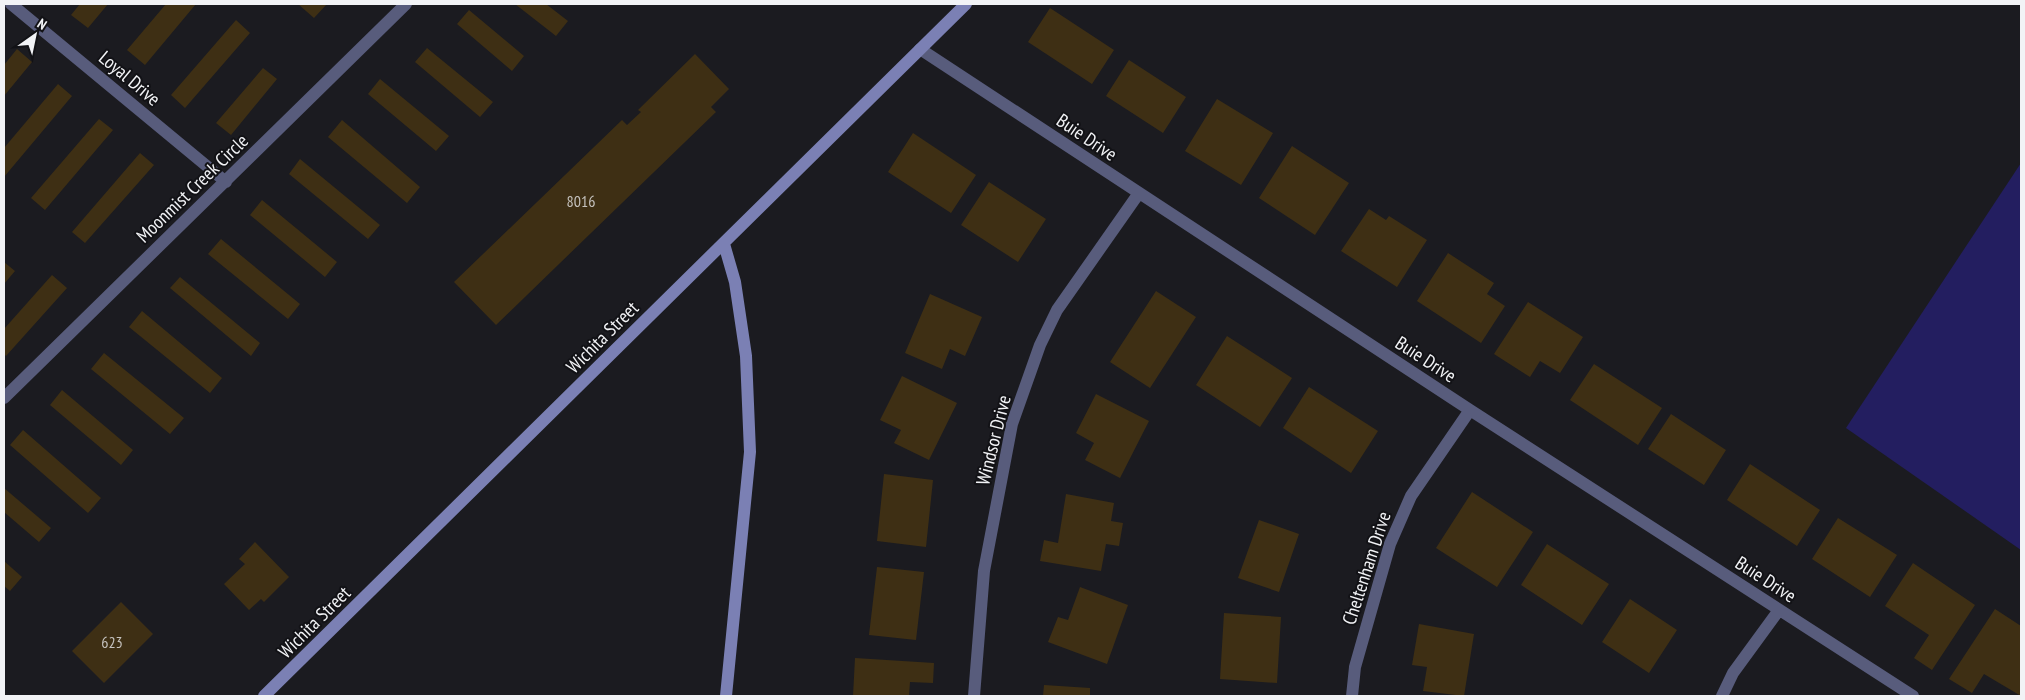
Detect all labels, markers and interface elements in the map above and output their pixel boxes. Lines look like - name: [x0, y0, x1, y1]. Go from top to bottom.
- north arrow: [10, 10, 60, 60]
- text: N: [34, 14, 50, 34]
- street label: Loyal Drive: [94, 45, 166, 111]
- street label: Buie Drive: [1052, 108, 1122, 166]
- street label: Moonmist Creek Circle: [131, 128, 253, 247]
- house number: 8016: [567, 191, 595, 211]
- street label: Wichita Street: [561, 295, 644, 378]
- street label: Buie Drive: [1391, 330, 1461, 388]
- street label: Windsor Drive: [970, 392, 1016, 487]
- street label: Cheltenham Drive: [1336, 508, 1396, 628]
- street label: Buie Drive: [1731, 550, 1801, 608]
- street label: Wichita Street: [273, 580, 356, 663]
- house number: 623: [101, 632, 123, 652]

